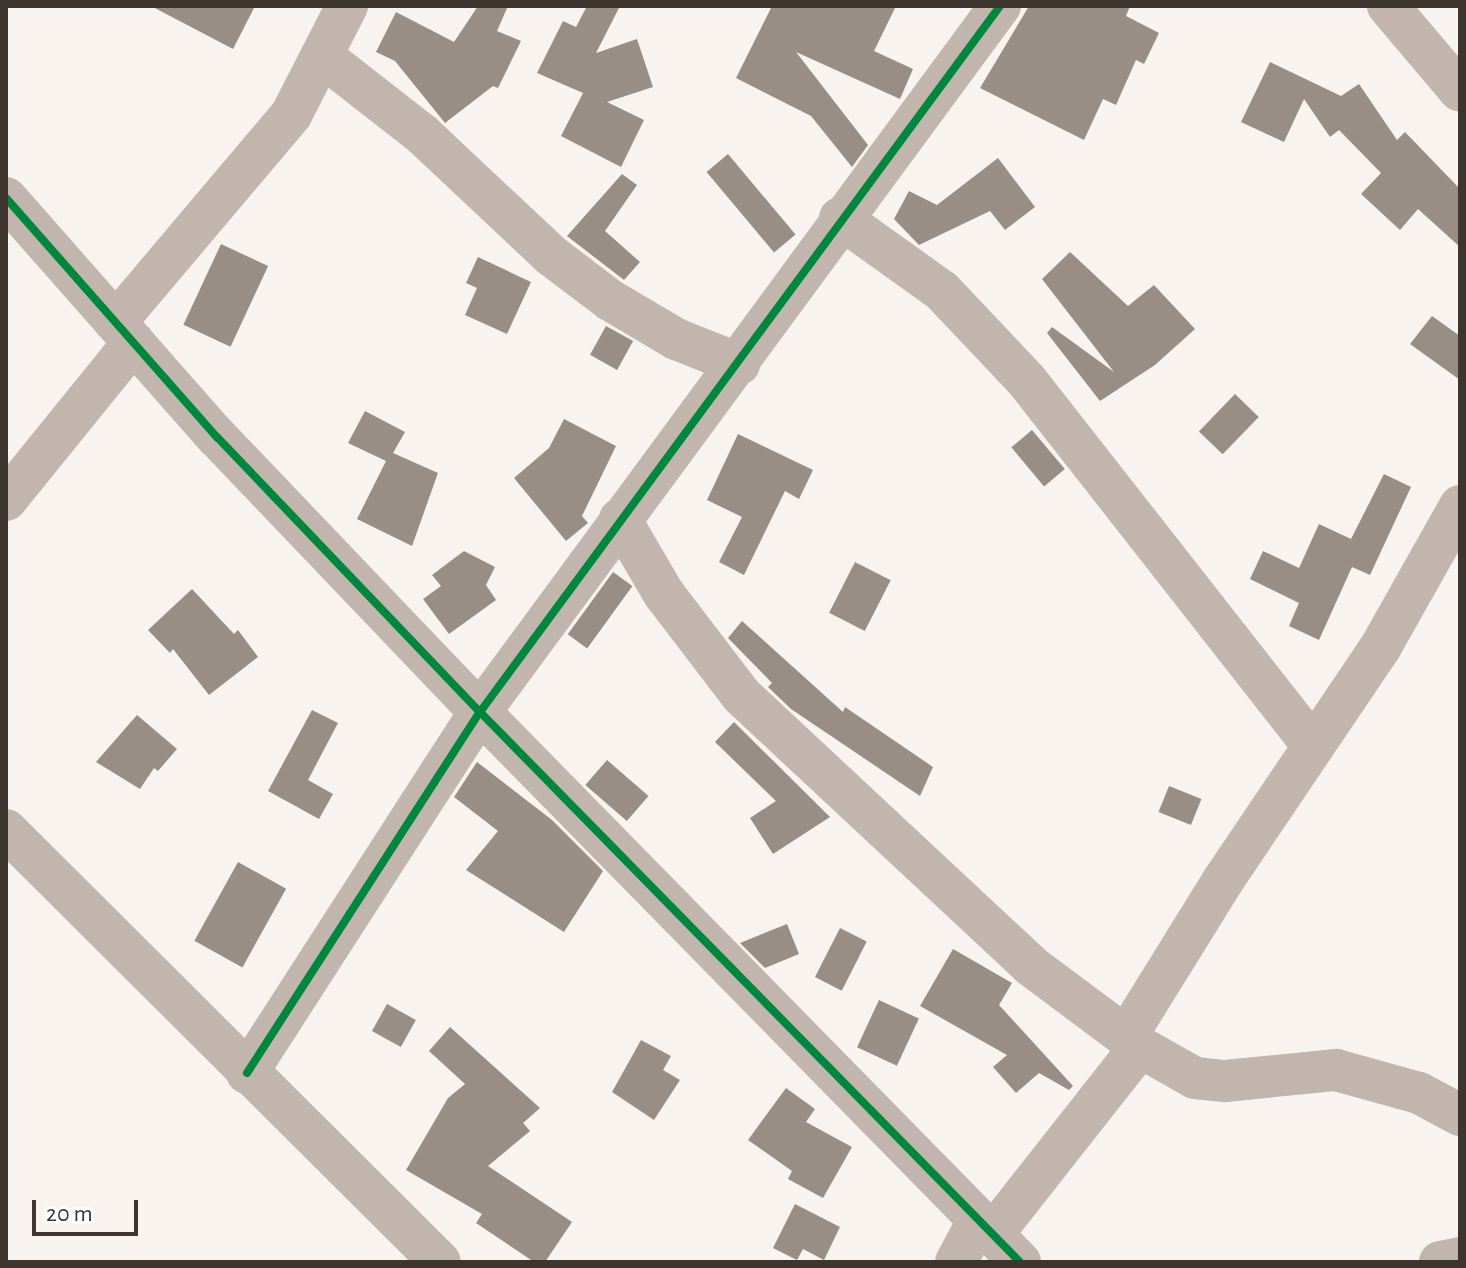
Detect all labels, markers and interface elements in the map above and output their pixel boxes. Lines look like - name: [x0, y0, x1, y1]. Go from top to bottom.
- scale bar: [36, 1184, 142, 1234]
- text: 20 m: [46, 1202, 93, 1226]

